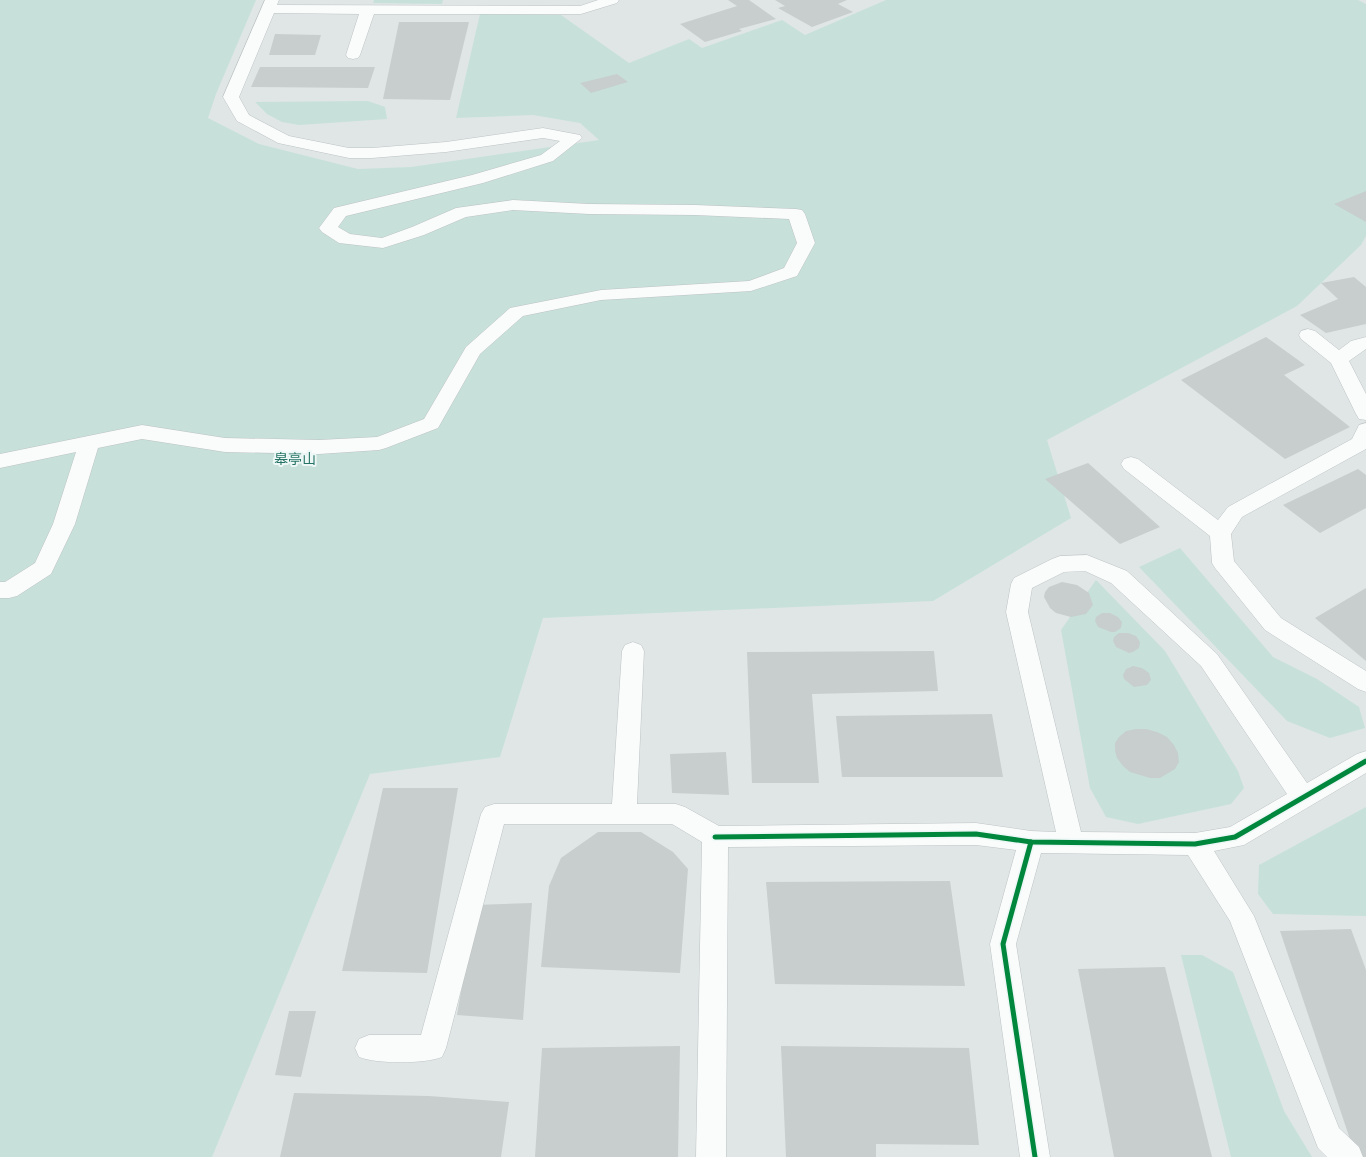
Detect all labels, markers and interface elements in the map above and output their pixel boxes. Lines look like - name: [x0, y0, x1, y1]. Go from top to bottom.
- park label: 皋亭山: [274, 450, 316, 467]

